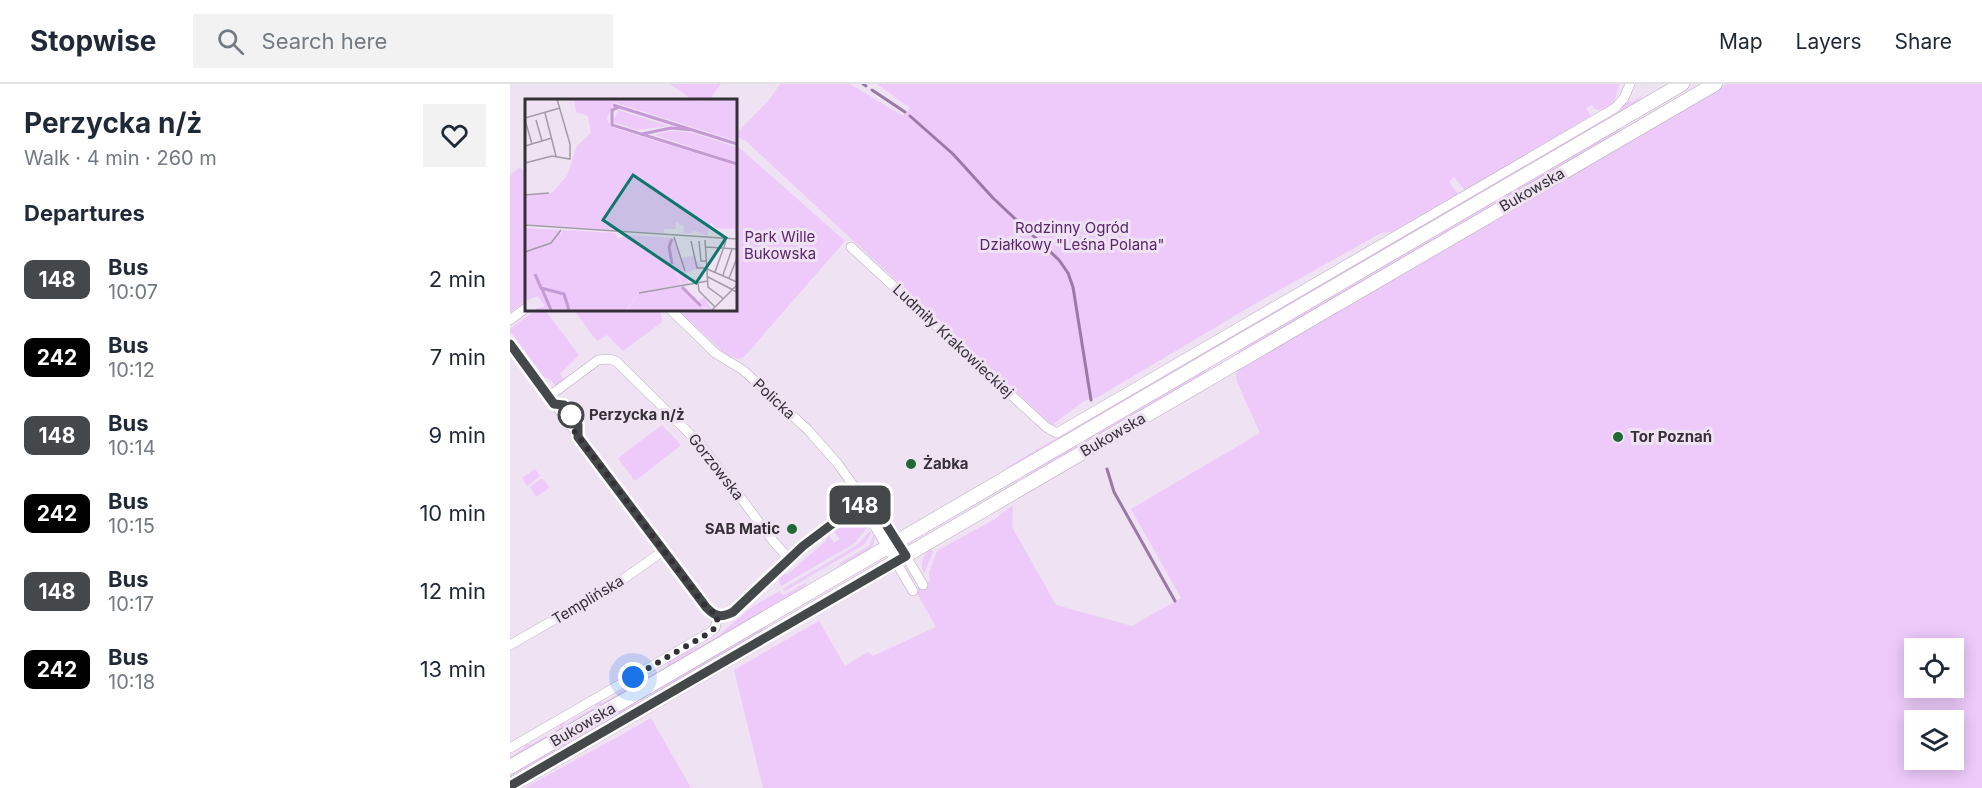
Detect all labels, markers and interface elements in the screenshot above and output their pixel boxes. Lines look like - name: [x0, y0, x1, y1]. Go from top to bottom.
- search box: [193, 14, 613, 68]
- text: Stopwise: [30, 24, 157, 58]
- icon: search: [214, 25, 247, 58]
- text: Search here: [262, 28, 387, 54]
- text: Map: [1719, 29, 1763, 54]
- text: Layers: [1796, 29, 1862, 54]
- text: Share: [1895, 29, 1952, 54]
- inset map: [525, 99, 736, 310]
- button: heart: [423, 104, 486, 167]
- text: Perzycka n/ż: [24, 106, 202, 140]
- text: Walk · 4 min · 260 m: [24, 146, 217, 170]
- street label: Bukowska: [1496, 163, 1568, 216]
- text: Departures: [24, 200, 145, 226]
- park label: Rodzinny Ogród Działkowy "Leśna Polana": [980, 218, 1164, 254]
- park label: Park Wille Bukowska: [744, 227, 816, 263]
- text: Bus: [108, 254, 149, 280]
- text: 2 min: [429, 266, 486, 292]
- text: 148: [39, 267, 75, 292]
- text: 10:07: [108, 280, 158, 304]
- street label: Ludmiły Krakowieckiej: [889, 280, 1018, 401]
- text: Bus: [108, 332, 149, 358]
- text: 7 min: [430, 344, 486, 370]
- text: 242: [37, 345, 77, 370]
- text: 10:12: [108, 358, 155, 382]
- street label: Policka: [749, 374, 799, 423]
- marker: Perzycka n/ż: [558, 402, 584, 428]
- place label: Perzycka n/ż: [589, 405, 685, 424]
- street label: Bukowska: [1077, 408, 1149, 461]
- text: Bus: [108, 410, 149, 436]
- text: 9 min: [429, 422, 486, 448]
- text: 148: [39, 423, 75, 448]
- place label: Tor Poznań: [1630, 427, 1712, 446]
- street label: Gorzowska: [684, 430, 748, 504]
- marker: Tor Poznań: [1611, 430, 1625, 444]
- text: 10:14: [108, 436, 156, 460]
- place label: Żabka: [923, 454, 969, 473]
- marker: Żabka: [904, 457, 918, 471]
- line badge: 148: [826, 486, 895, 524]
- text: Bus: [108, 488, 149, 514]
- text: 148: [842, 493, 878, 518]
- text: 10 min: [419, 500, 486, 526]
- text: 242: [37, 501, 77, 526]
- text: 10:15: [108, 514, 155, 538]
- place label: SAB Matic: [705, 519, 780, 538]
- marker: SAB Matic: [785, 522, 799, 536]
- text: Bus: [108, 566, 149, 592]
- street label: Templińska: [548, 571, 627, 628]
- text: 12 min: [420, 578, 486, 604]
- text: 148: [39, 579, 75, 604]
- text: 10:17: [108, 592, 154, 616]
- map controls: [1904, 638, 1964, 770]
- button: locate: [1904, 638, 1964, 698]
- text: Bus: [108, 644, 149, 670]
- text: 13 min: [420, 656, 486, 682]
- text: 242: [37, 657, 77, 682]
- your location: [618, 662, 648, 692]
- text: 10:18: [108, 670, 155, 694]
- street label: Bukowska: [547, 698, 619, 751]
- button: layers: [1904, 710, 1964, 770]

